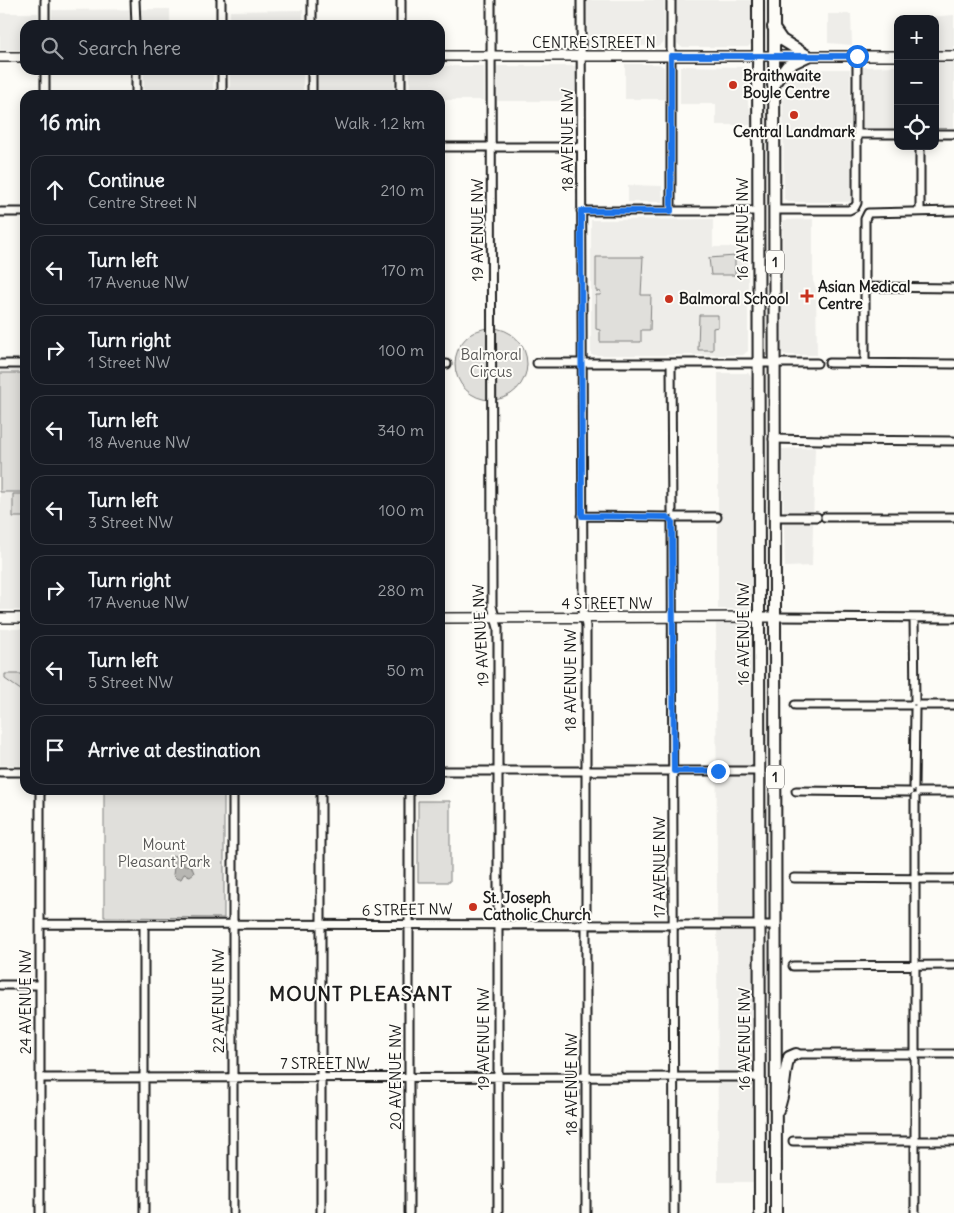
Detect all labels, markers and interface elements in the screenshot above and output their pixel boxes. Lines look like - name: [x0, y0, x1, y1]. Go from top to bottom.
- map controls: [894, 15, 939, 150]
- button: +: [894, 15, 939, 60]
- search box: [20, 20, 445, 75]
- street label: CENTRE STREET N: [532, 33, 656, 52]
- icon: search: [38, 34, 66, 62]
- text: Search here: [78, 36, 181, 60]
- route start: [846, 45, 869, 68]
- button: −: [894, 60, 939, 105]
- place label: Braithwaite Boyle Centre: [743, 66, 830, 103]
- marker: Braithwaite Boyle Centre: [727, 79, 739, 91]
- street label: 18 AVENUE NW: [558, 88, 577, 191]
- button: locate: [894, 105, 939, 150]
- text: 16 min: [40, 109, 101, 136]
- marker: Central Landmark: [788, 109, 800, 121]
- text: Walk · 1.2 km: [335, 113, 425, 133]
- place label: Central Landmark: [733, 122, 855, 141]
- text: Continue: [88, 168, 165, 192]
- icon: ahead: [41, 176, 69, 204]
- street label: 16 AVENUE NW: [733, 177, 752, 280]
- street label: 19 AVENUE NW: [468, 178, 487, 281]
- text: 210 m: [381, 180, 424, 200]
- text: Centre Street N: [88, 192, 197, 212]
- text: Turn left: [88, 248, 158, 272]
- road number: 1: [766, 250, 784, 274]
- icon: left: [41, 256, 69, 284]
- text: 170 m: [381, 260, 424, 280]
- text: 17 Avenue NW: [88, 272, 189, 292]
- place label: Asian Medical Centre: [818, 277, 910, 313]
- place label: Balmoral School: [679, 289, 789, 308]
- marker: Asian Medical Centre: [800, 289, 814, 303]
- marker: Balmoral School: [663, 293, 675, 305]
- text: Turn right: [88, 328, 171, 352]
- icon: right: [41, 336, 69, 364]
- text: 100 m: [379, 340, 424, 360]
- park label: Balmoral Circus: [460, 345, 522, 381]
- text: 1 Street NW: [88, 352, 170, 372]
- text: Turn left: [88, 408, 158, 432]
- icon: left: [41, 416, 69, 444]
- text: 340 m: [377, 420, 424, 440]
- text: 18 Avenue NW: [88, 432, 190, 452]
- text: Turn left: [88, 488, 158, 512]
- icon: left: [41, 496, 69, 524]
- text: 100 m: [379, 500, 424, 520]
- text: 3 Street NW: [88, 512, 173, 532]
- text: Turn right: [88, 568, 171, 592]
- icon: right: [41, 576, 69, 604]
- text: 280 m: [378, 580, 424, 600]
- street label: 16 AVENUE NW: [734, 582, 753, 685]
- street label: 19 AVENUE NW: [468, 583, 493, 687]
- text: 17 Avenue NW: [88, 592, 189, 612]
- street label: 4 STREET NW: [562, 594, 653, 613]
- street label: 18 AVENUE NW: [561, 628, 580, 731]
- text: Turn left: [88, 648, 158, 672]
- icon: left: [41, 656, 69, 684]
- text: 50 m: [386, 660, 424, 680]
- text: 5 Street NW: [88, 672, 173, 692]
- icon: arrive: [41, 736, 69, 764]
- text: Arrive at destination: [88, 738, 261, 762]
- route end: [707, 760, 730, 783]
- road number: 1: [766, 766, 784, 789]
- street label: 17 AVENUE NW: [650, 816, 669, 918]
- park label: Mount Pleasant Park: [118, 835, 211, 871]
- place label: St. Joseph Catholic Church: [483, 888, 591, 924]
- street label: 6 STREET NW: [361, 899, 453, 920]
- marker: St. Joseph Catholic Church: [467, 901, 479, 913]
- street label: 22 AVENUE NW: [209, 948, 228, 1053]
- street label: 24 AVENUE NW: [16, 949, 35, 1054]
- district label: MOUNT PLEASANT: [269, 981, 453, 1006]
- street label: 19 AVENUE NW: [474, 987, 493, 1090]
- street label: 16 AVENUE NW: [735, 987, 754, 1090]
- street label: 20 AVENUE NW: [386, 1024, 405, 1130]
- street label: 18 AVENUE NW: [562, 1032, 581, 1135]
- street label: 7 STREET NW: [280, 1054, 370, 1073]

